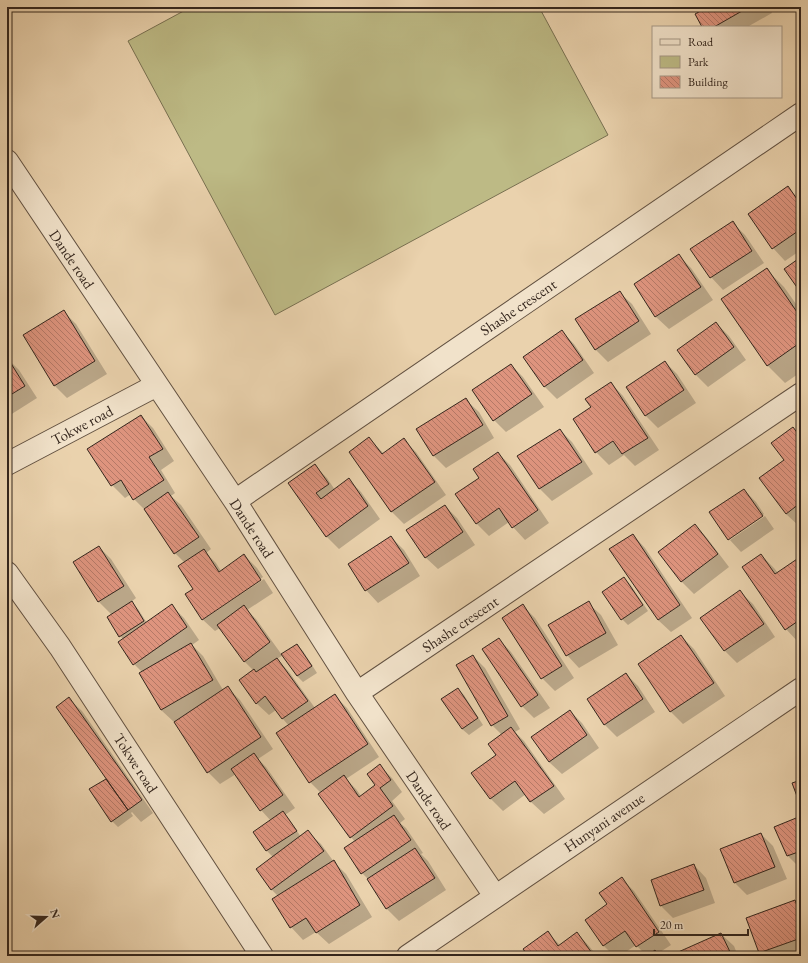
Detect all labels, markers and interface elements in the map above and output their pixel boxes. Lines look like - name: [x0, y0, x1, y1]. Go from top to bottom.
- legend: [652, 26, 782, 98]
- text: Road: [688, 34, 714, 50]
- text: Park: [688, 54, 709, 70]
- text: Building: [688, 74, 729, 90]
- street label: Dande road: [45, 226, 99, 293]
- street label: Shashe crescent: [476, 274, 560, 339]
- street label: Tokwe road: [48, 401, 116, 449]
- street label: Dande road: [226, 495, 279, 562]
- street label: Shashe crescent: [418, 591, 502, 656]
- street label: Tokwe road: [110, 730, 162, 797]
- street label: Dande road: [402, 767, 456, 834]
- street label: Hunyani avenue: [560, 788, 648, 856]
- north arrow: [26, 897, 66, 937]
- text: N: [47, 907, 64, 920]
- scale bar: [654, 911, 748, 937]
- text: 20 m: [660, 917, 684, 933]

